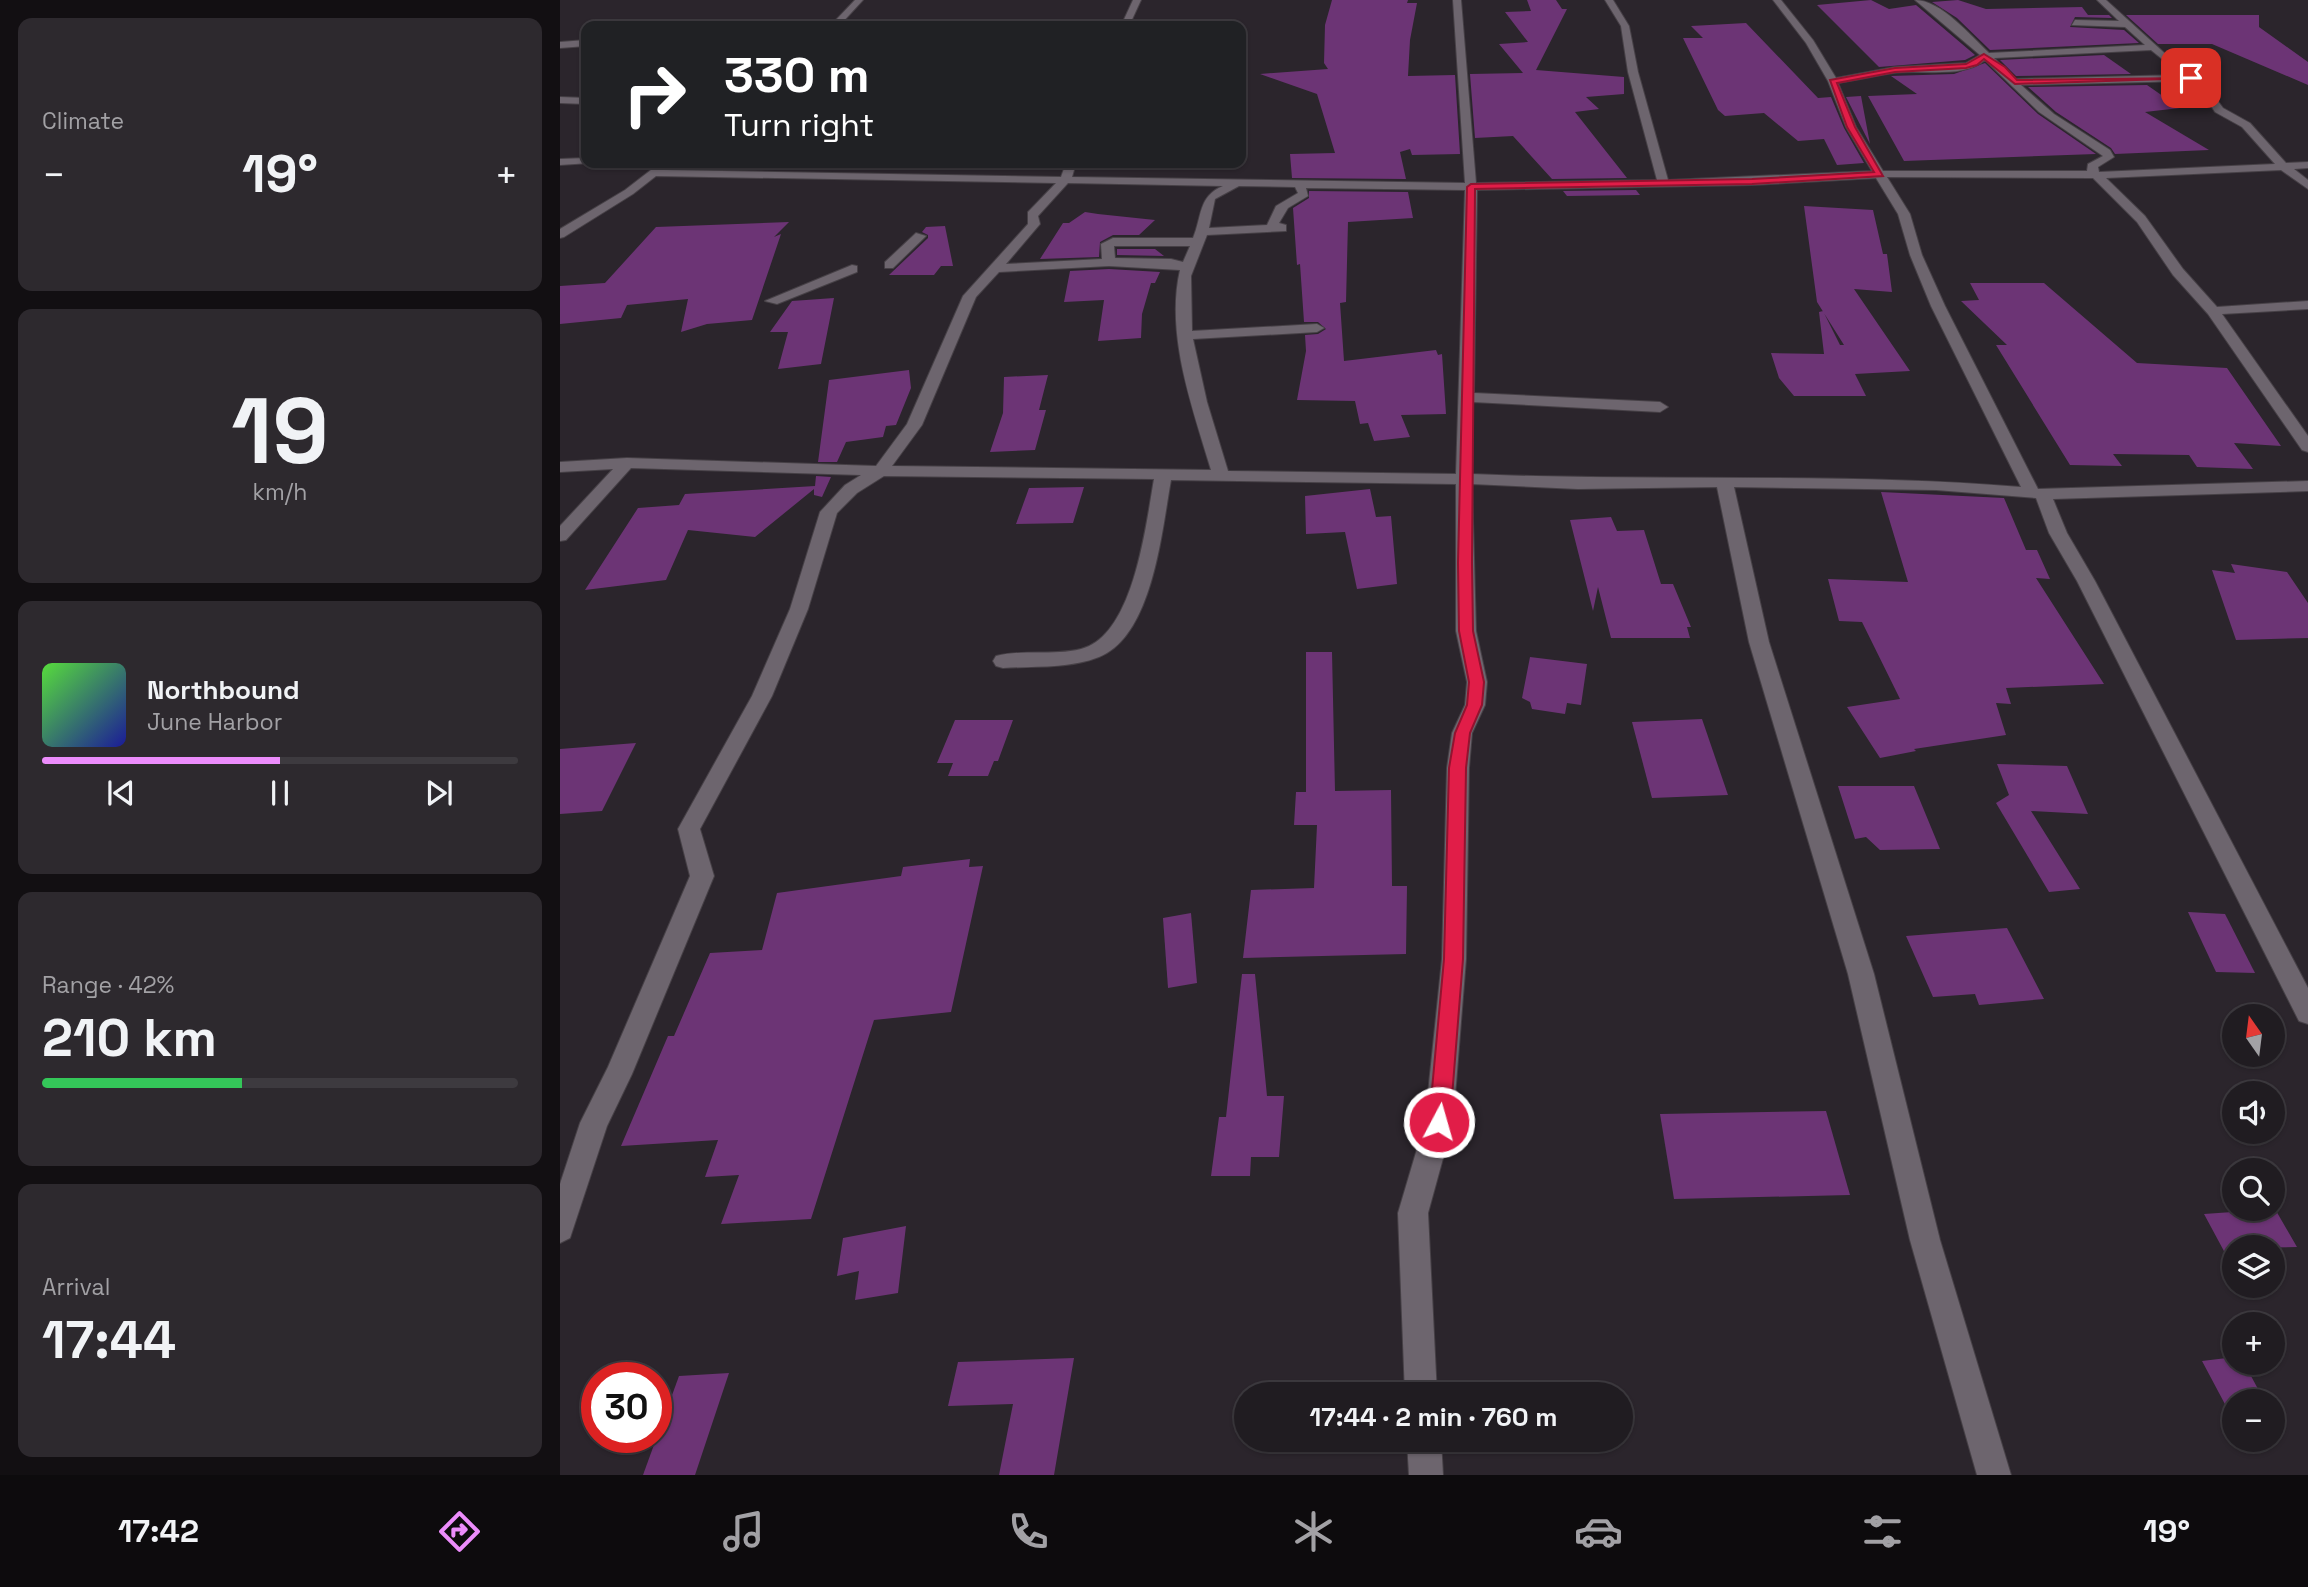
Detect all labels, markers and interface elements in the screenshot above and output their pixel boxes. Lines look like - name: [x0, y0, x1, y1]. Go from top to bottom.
- text: 330 m: [724, 44, 870, 106]
- pin: [2161, 48, 2221, 108]
- icon: right: [609, 49, 700, 140]
- icon: arrive: [2172, 59, 2210, 97]
- text: Turn right: [724, 105, 874, 145]
- text: Climate: [42, 106, 124, 136]
- text: 19°: [242, 141, 318, 207]
- text: −: [42, 151, 66, 199]
- text: +: [494, 151, 518, 199]
- text: 19: [231, 373, 329, 490]
- text: km/h: [253, 477, 307, 507]
- text: Northbound: [147, 673, 300, 707]
- text: June Harbor: [147, 707, 282, 737]
- icon: previous: [102, 774, 140, 812]
- icon: pause: [261, 774, 299, 812]
- icon: next: [420, 774, 458, 812]
- text: Range · 42%: [42, 970, 174, 1000]
- north arrow: [2222, 1004, 2286, 1068]
- map controls: [2222, 1004, 2285, 1452]
- text: 210 km: [42, 1005, 217, 1071]
- button: sound: [2222, 1081, 2285, 1144]
- position arrow: [1402, 1085, 1476, 1159]
- button: search: [2222, 1158, 2285, 1221]
- button: layers: [2222, 1235, 2285, 1298]
- text: Arrival: [42, 1272, 110, 1302]
- text: 17:44: [42, 1307, 176, 1373]
- button: +: [2222, 1312, 2285, 1375]
- speed limit sign: 30: [581, 1362, 672, 1453]
- button: −: [2222, 1389, 2285, 1452]
- text: 17:44 · 2 min · 760 m: [1310, 1400, 1557, 1434]
- icon: directions: [435, 1507, 484, 1556]
- icon: music: [719, 1507, 768, 1556]
- icon: phone: [1004, 1507, 1053, 1556]
- icon: climate: [1289, 1507, 1338, 1556]
- icon: car: [1574, 1507, 1623, 1556]
- icon: filters: [1858, 1507, 1907, 1556]
- text: 17:42: [118, 1511, 199, 1551]
- text: 19°: [2143, 1511, 2190, 1551]

